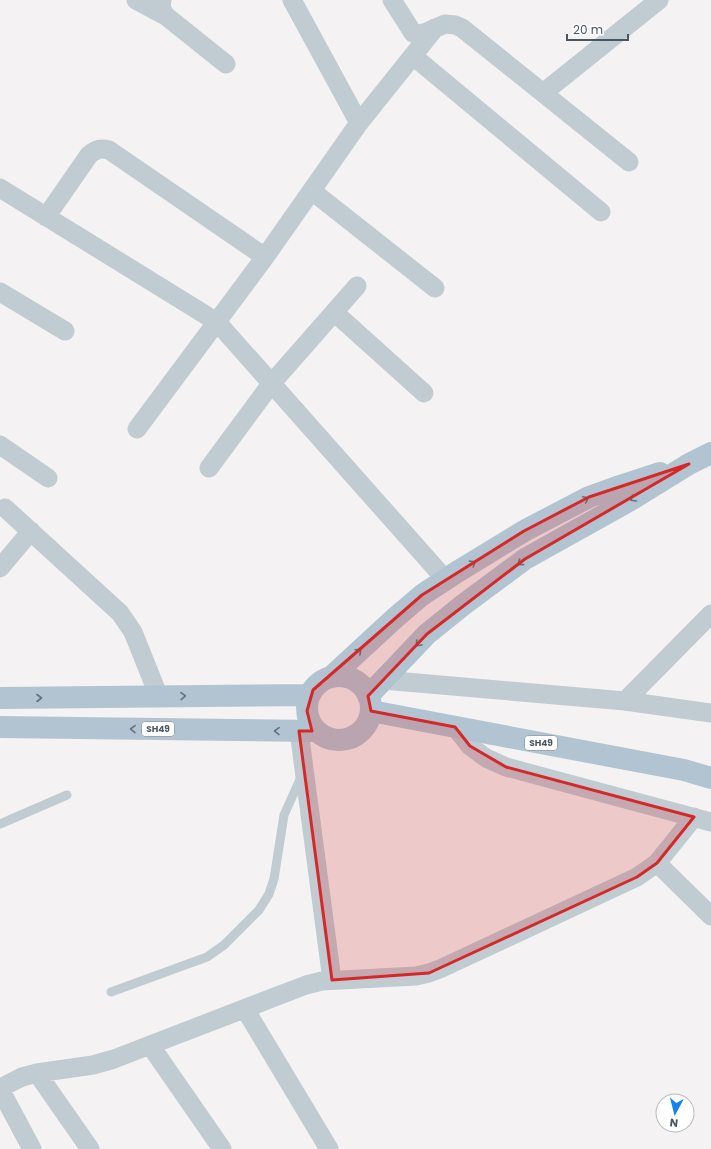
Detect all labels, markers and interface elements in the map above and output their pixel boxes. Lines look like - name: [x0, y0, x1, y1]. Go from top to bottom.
- scale bar: [567, 16, 628, 42]
- text: 20 m: [573, 21, 603, 38]
- one-way arrow: [630, 495, 637, 502]
- one-way arrow: [582, 496, 589, 504]
- one-way arrow: [517, 559, 524, 566]
- one-way arrow: [469, 560, 476, 568]
- one-way arrow: [415, 639, 422, 647]
- one-way arrow: [354, 648, 362, 656]
- one-way arrow: [180, 692, 186, 700]
- one-way arrow: [36, 694, 42, 702]
- road number: SH49: [142, 722, 174, 736]
- one-way arrow: [130, 725, 136, 733]
- one-way arrow: [274, 726, 280, 735]
- road number: SH49: [525, 736, 557, 750]
- north arrow: [655, 1093, 695, 1133]
- text: N: [669, 1114, 679, 1131]

